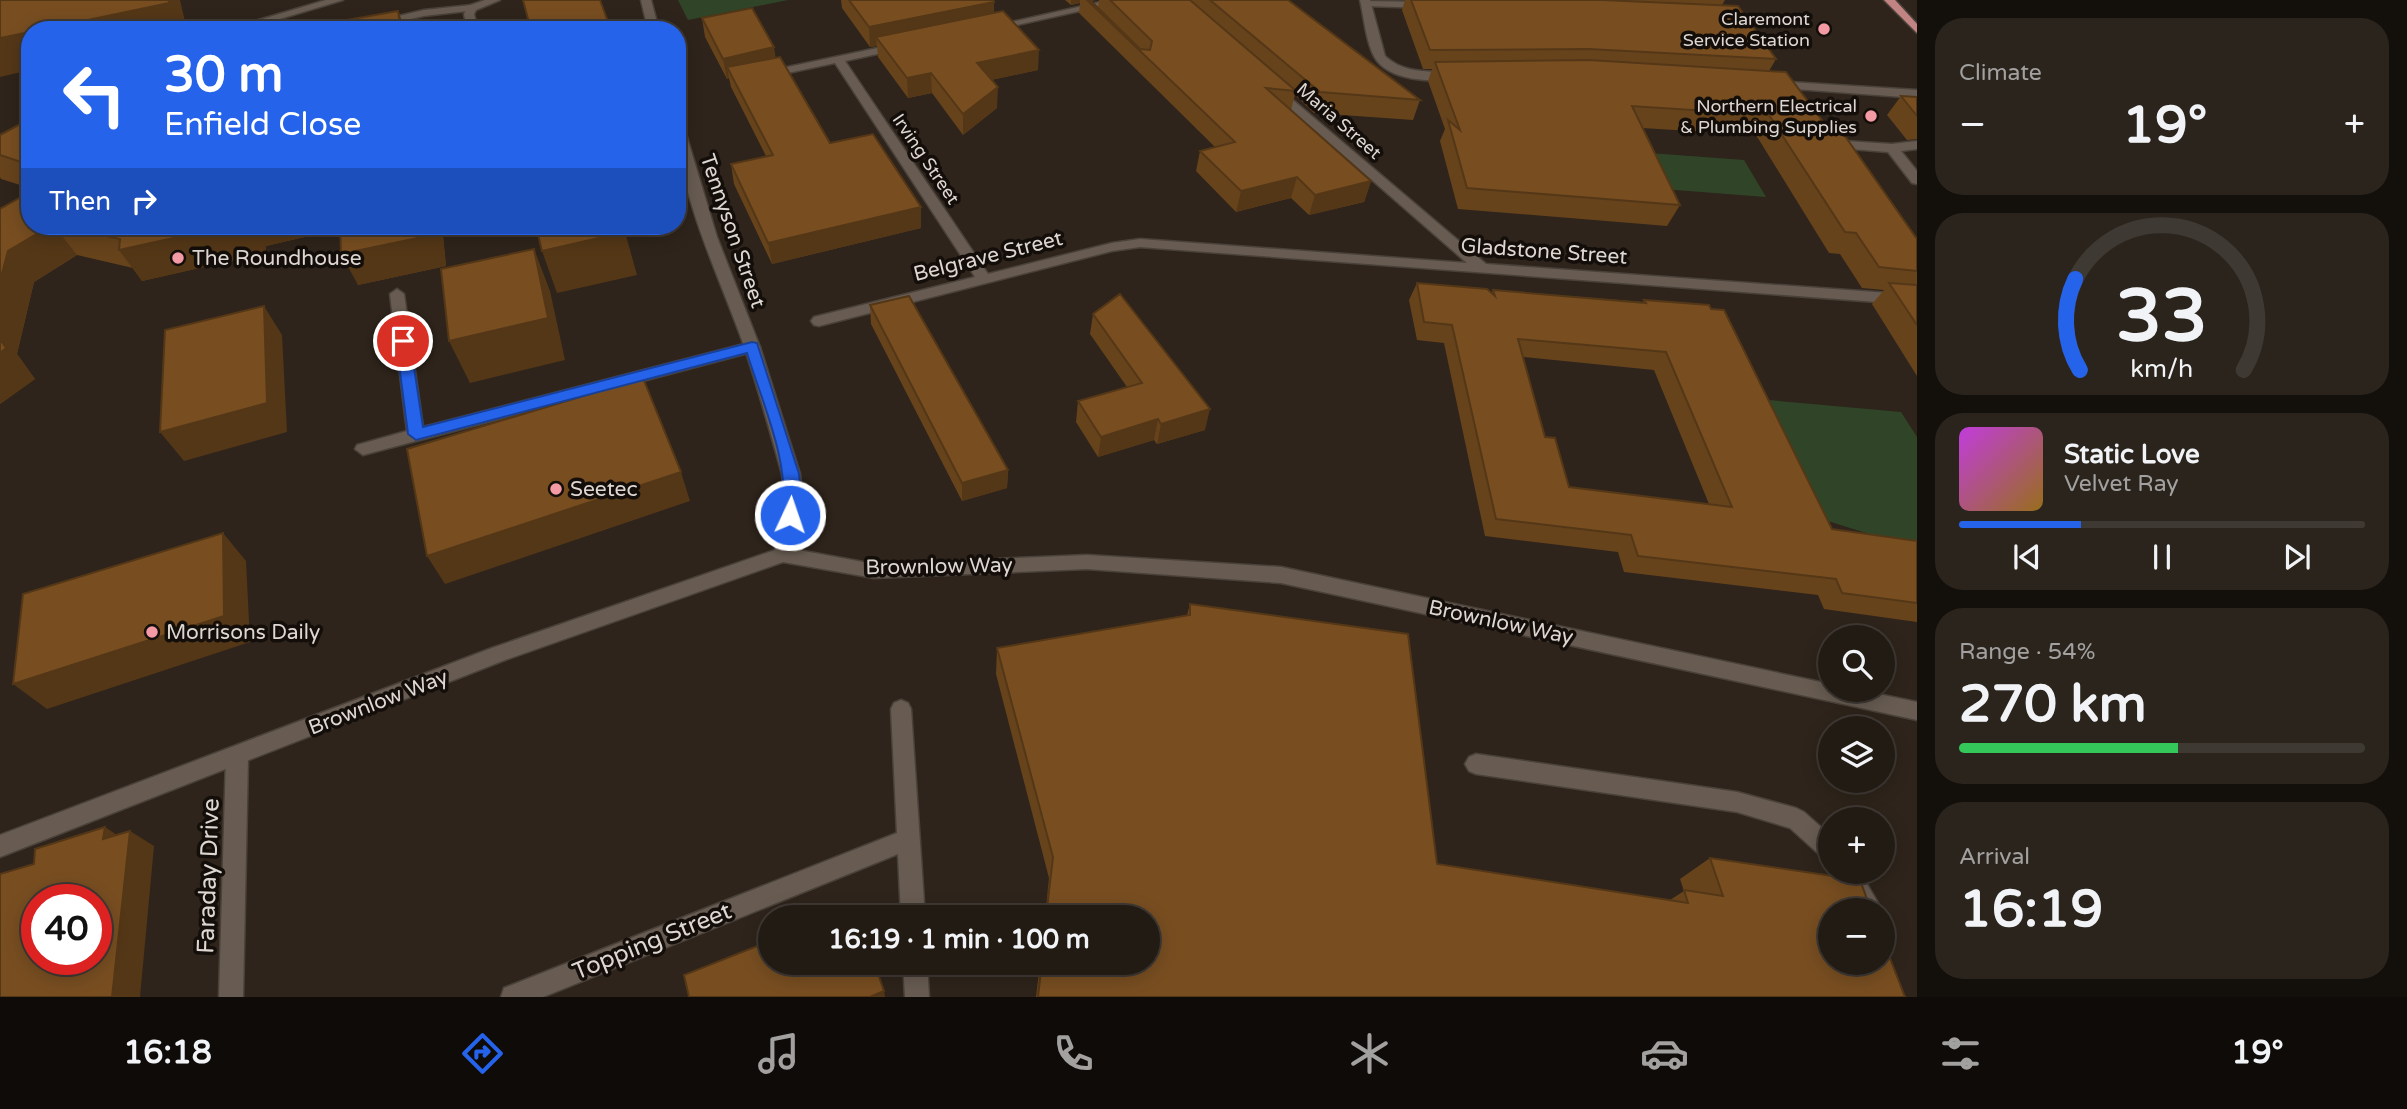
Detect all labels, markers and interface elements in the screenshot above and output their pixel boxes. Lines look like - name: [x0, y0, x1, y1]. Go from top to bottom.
- place label: Claremont Service Station: [1683, 8, 1810, 51]
- marker: Claremont Service Station: [1816, 21, 1832, 37]
- text: 30 m: [164, 46, 283, 105]
- icon: left: [49, 49, 140, 140]
- text: Climate: [1959, 59, 2042, 87]
- street label: Maria Street: [1292, 78, 1386, 164]
- text: 19°: [2122, 94, 2207, 157]
- place label: Northern Electrical & Plumbing Supplies: [1680, 95, 1857, 138]
- text: −: [1959, 102, 1986, 148]
- text: +: [2344, 102, 2365, 148]
- text: Enfield Close: [164, 106, 361, 144]
- marker: Northern Electrical & Plumbing Supplies: [1863, 108, 1879, 124]
- street label: Irving Street: [888, 110, 964, 208]
- street label: Tennyson Street: [694, 151, 771, 311]
- icon: right: [125, 182, 163, 220]
- text: Then: [49, 186, 111, 217]
- street label: Belgrave Street: [911, 226, 1065, 287]
- street label: Gladstone Street: [1460, 233, 1628, 270]
- place label: The Roundhouse: [192, 246, 362, 271]
- marker: The Roundhouse: [170, 250, 186, 266]
- text: 33: [2116, 273, 2208, 361]
- pin: [373, 311, 433, 371]
- icon: arrive: [384, 322, 422, 360]
- text: km/h: [2131, 354, 2193, 384]
- text: Static Love: [2064, 439, 2200, 470]
- text: Velvet Ray: [2064, 470, 2179, 498]
- place label: Seetec: [570, 477, 638, 502]
- position arrow: [753, 478, 827, 552]
- marker: Seetec: [548, 481, 564, 497]
- icon: previous: [2008, 538, 2046, 576]
- icon: pause: [2143, 538, 2181, 576]
- icon: next: [2278, 538, 2316, 576]
- street label: Brownlow Way: [865, 553, 1013, 580]
- street label: Brownlow Way: [1426, 595, 1576, 650]
- place label: Morrisons Daily: [166, 620, 320, 645]
- marker: Morrisons Daily: [144, 624, 160, 640]
- map controls: [1818, 625, 1895, 975]
- button: search: [1818, 625, 1895, 702]
- text: Range · 54%: [1959, 638, 2095, 666]
- street label: Brownlow Way: [305, 664, 451, 741]
- text: 270 km: [1959, 673, 2147, 736]
- button: layers: [1818, 716, 1895, 793]
- street label: Faraday Drive: [191, 798, 226, 954]
- button: +: [1818, 807, 1895, 884]
- text: Arrival: [1959, 843, 2030, 871]
- text: 16:19: [1959, 878, 2103, 941]
- speed limit sign: 40: [21, 884, 112, 975]
- street label: Topping Street: [569, 896, 736, 986]
- button: −: [1818, 898, 1895, 975]
- text: 16:19 · 1 min · 100 m: [828, 924, 1090, 955]
- icon: directions: [458, 1029, 507, 1078]
- icon: music: [754, 1029, 803, 1078]
- icon: phone: [1049, 1029, 1098, 1078]
- icon: climate: [1345, 1029, 1394, 1078]
- icon: car: [1640, 1029, 1689, 1078]
- icon: filters: [1936, 1029, 1985, 1078]
- text: 16:18: [123, 1034, 212, 1072]
- text: 19°: [2231, 1034, 2284, 1072]

